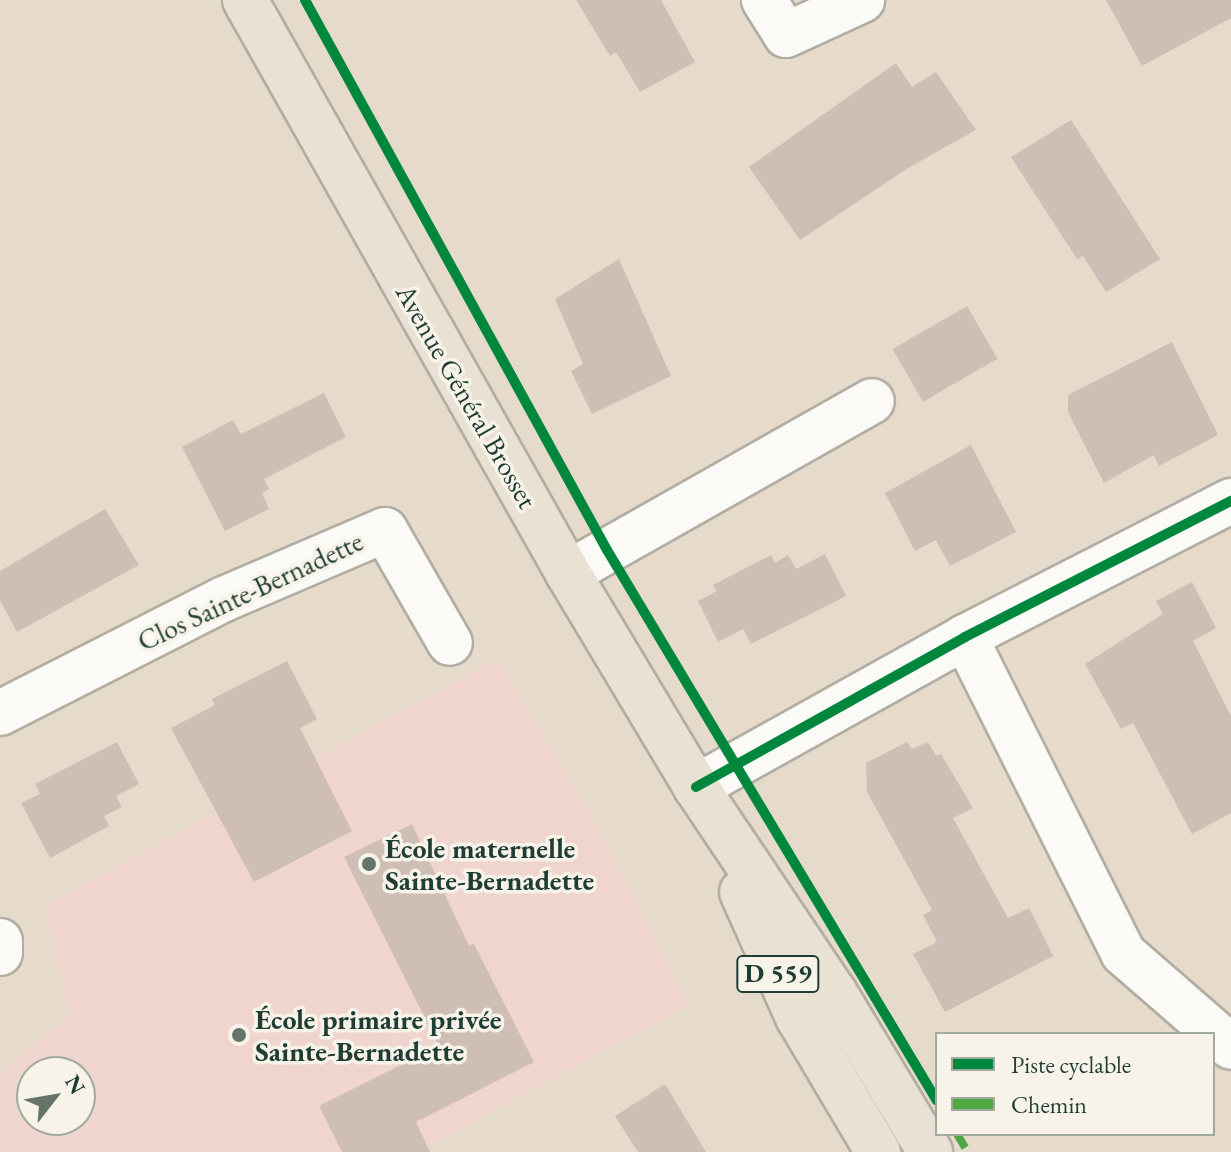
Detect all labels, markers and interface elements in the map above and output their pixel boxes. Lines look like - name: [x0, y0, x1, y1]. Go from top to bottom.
- street label: Avenue Général Brosset: [389, 278, 545, 514]
- street label: Clos Sainte-Bernadette: [132, 524, 368, 658]
- place label: École maternelle Sainte-Bernadette: [385, 831, 594, 897]
- marker: École maternelle Sainte-Bernadette: [360, 855, 378, 873]
- road number: D 559: [736, 952, 820, 996]
- place label: École primaire privée Sainte-Bernadette: [255, 1002, 501, 1068]
- marker: École primaire privée Sainte-Bernadette: [230, 1026, 248, 1044]
- legend: [935, 1032, 1215, 1136]
- text: Piste cyclable: [1011, 1049, 1131, 1080]
- north arrow: [16, 1056, 96, 1136]
- text: N: [58, 1069, 92, 1100]
- text: Chemin: [1011, 1089, 1087, 1120]

